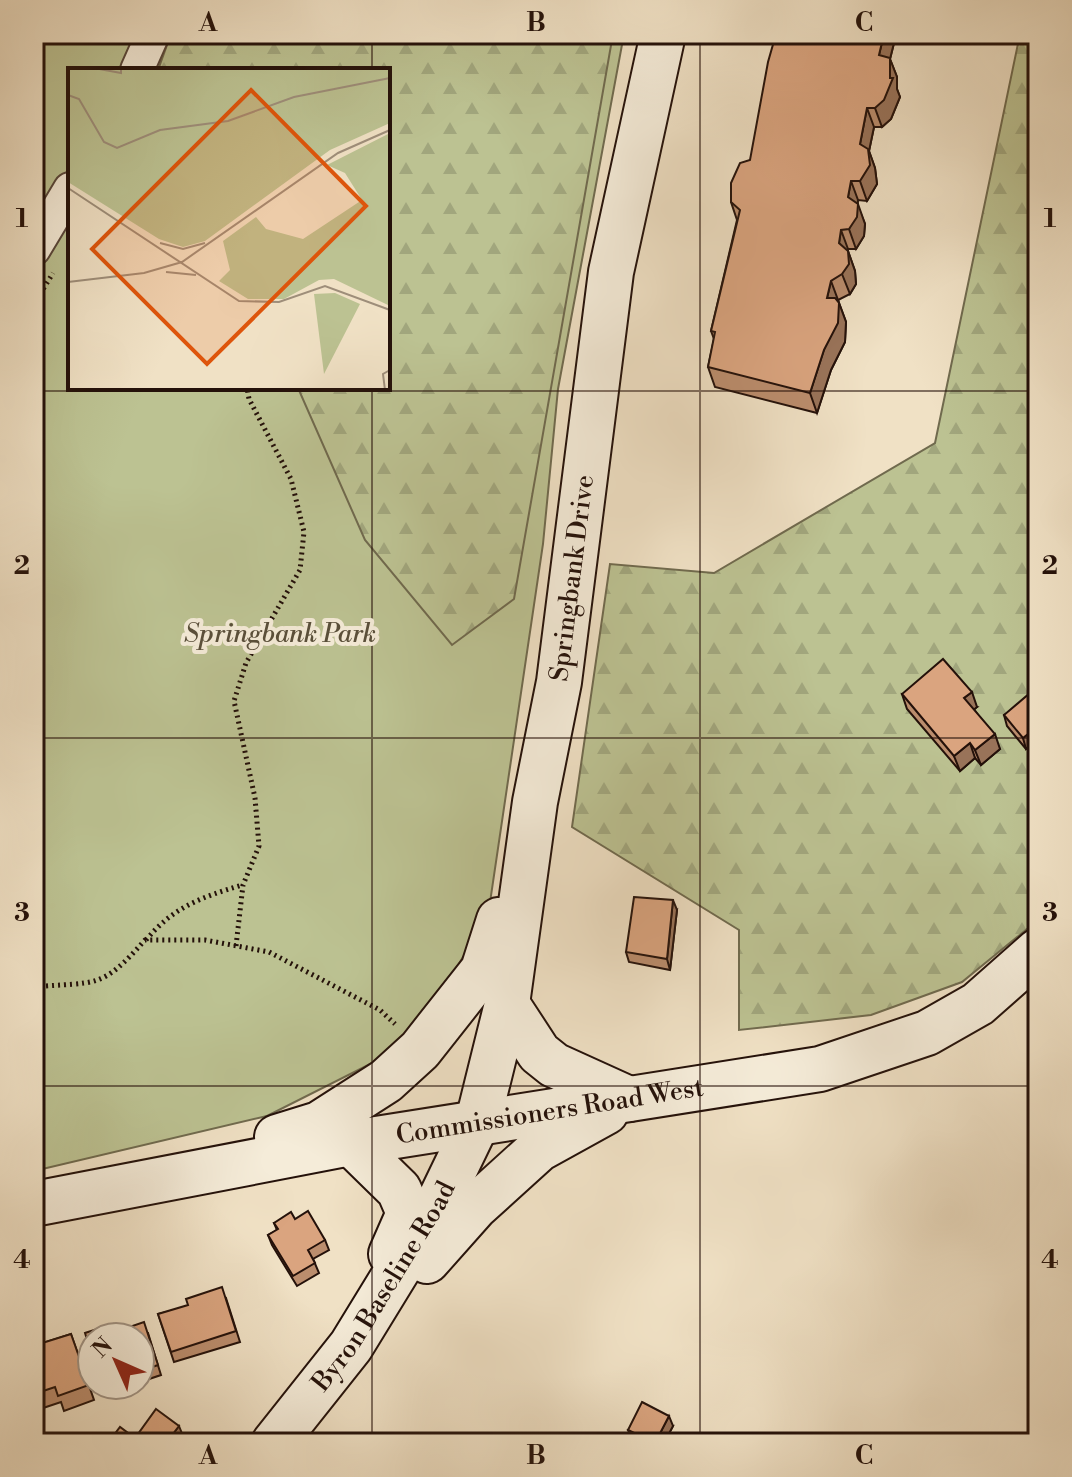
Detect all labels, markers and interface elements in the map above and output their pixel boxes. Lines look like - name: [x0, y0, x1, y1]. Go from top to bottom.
- text: A: [198, 7, 218, 39]
- text: B: [526, 7, 546, 39]
- text: C: [855, 7, 873, 39]
- inset map: [68, 68, 390, 390]
- text: 1: [16, 203, 29, 235]
- text: 1: [1044, 203, 1057, 235]
- street label: Springbank Drive: [543, 473, 601, 683]
- text: 2: [14, 550, 30, 582]
- text: 2: [1042, 550, 1058, 582]
- park label: Springbank Park: [184, 618, 376, 650]
- text: 3: [14, 897, 30, 929]
- text: 3: [1042, 897, 1058, 929]
- street label: Commissioners Road West: [394, 1072, 706, 1152]
- street label: Byron Baseline Road: [305, 1176, 463, 1399]
- text: 4: [13, 1244, 31, 1276]
- text: 4: [1041, 1244, 1059, 1276]
- north arrow: [76, 1321, 156, 1401]
- text: N: [87, 1332, 119, 1364]
- text: A: [198, 1440, 218, 1472]
- text: B: [526, 1440, 546, 1472]
- text: C: [855, 1440, 873, 1472]

